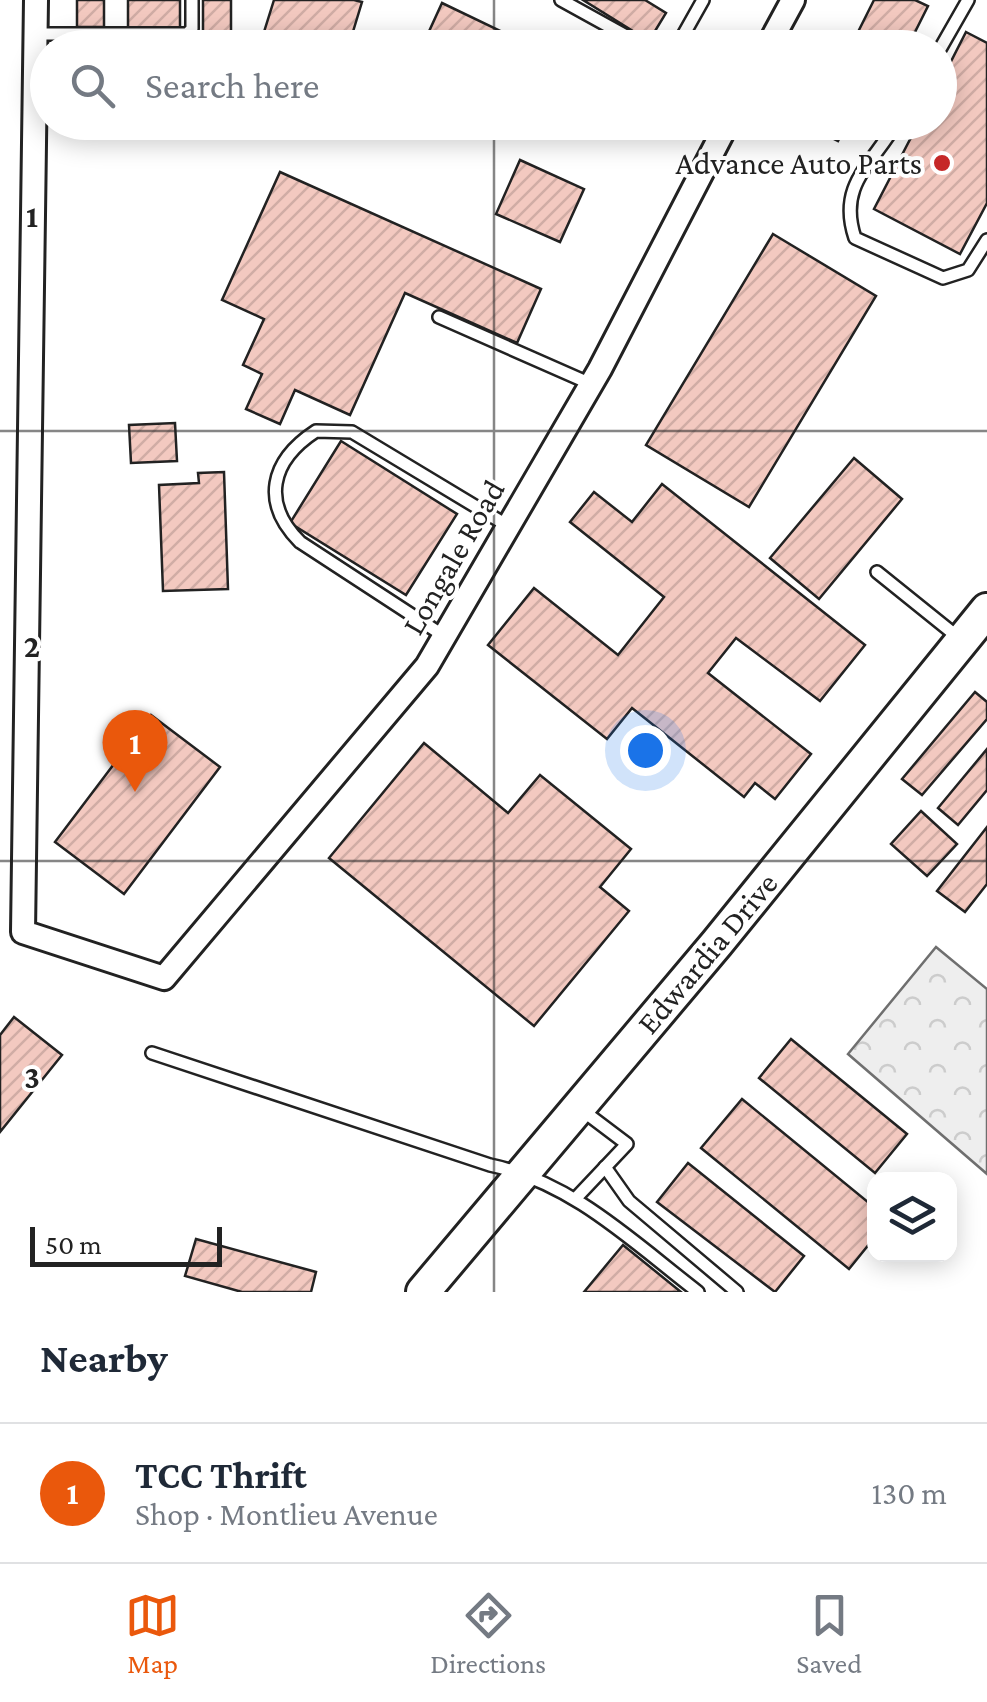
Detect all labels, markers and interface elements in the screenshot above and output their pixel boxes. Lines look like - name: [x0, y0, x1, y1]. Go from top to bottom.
- search box: [30, 30, 957, 140]
- icon: search: [65, 58, 120, 113]
- text: Search here: [145, 64, 319, 106]
- place label: Advance Auto Parts: [676, 145, 922, 181]
- marker: Advance Auto Parts: [931, 152, 953, 174]
- text: 1: [26, 198, 38, 234]
- street label: Longale Road: [394, 473, 512, 641]
- text: 2: [24, 628, 40, 664]
- pin: 1: [102, 710, 168, 792]
- your location: [620, 725, 671, 776]
- street label: Edwardia Drive: [629, 865, 785, 1041]
- text: 3: [24, 1059, 40, 1095]
- map controls: [867, 1172, 957, 1262]
- button: layers: [867, 1172, 957, 1262]
- scale bar: [30, 1222, 222, 1266]
- text: 50 m: [45, 1229, 102, 1260]
- text: Nearby: [40, 1334, 168, 1381]
- text: TCC Thrift: [135, 1454, 307, 1496]
- text: 1: [67, 1475, 78, 1511]
- text: 130 m: [871, 1475, 947, 1511]
- text: Shop · Montlieu Avenue: [135, 1496, 438, 1532]
- tab: Map: [125, 1588, 180, 1679]
- tab: Directions: [430, 1588, 546, 1679]
- tab: Saved: [796, 1588, 862, 1679]

